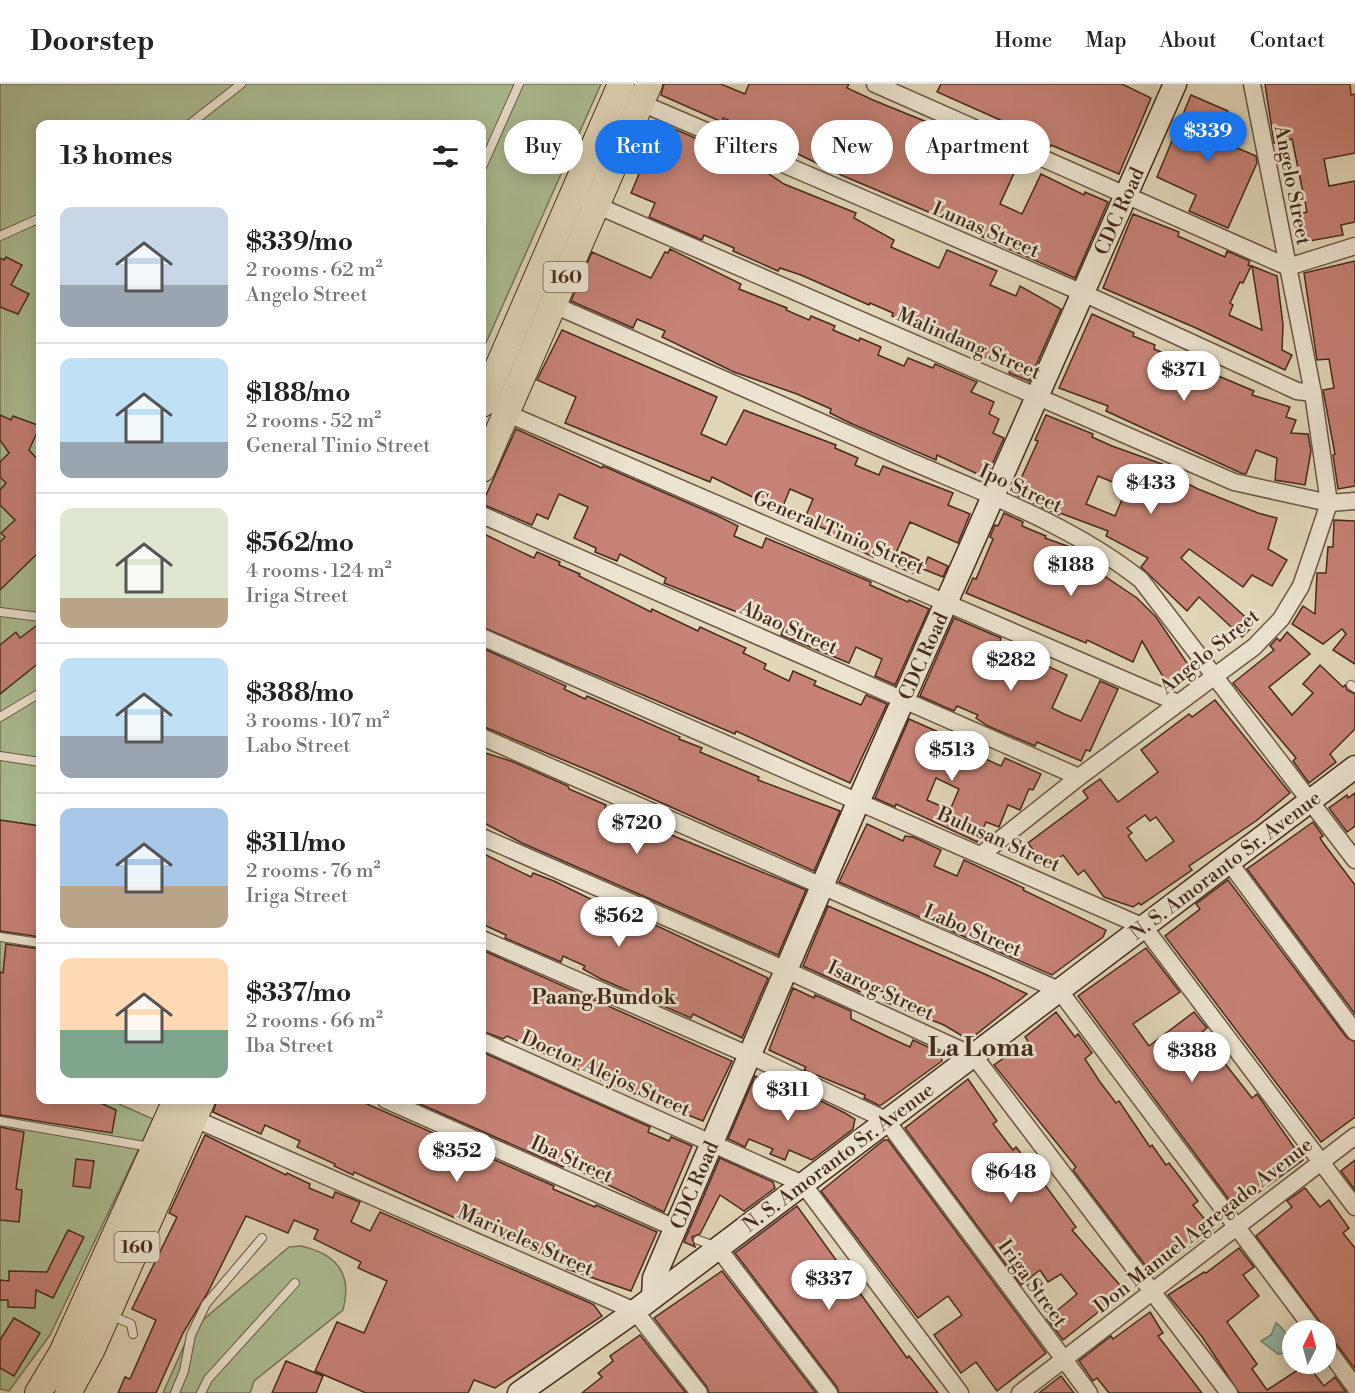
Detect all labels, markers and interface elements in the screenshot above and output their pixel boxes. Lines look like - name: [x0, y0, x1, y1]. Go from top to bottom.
- text: Doorstep: [30, 24, 155, 59]
- text: Home: [995, 28, 1052, 54]
- text: Map: [1085, 28, 1127, 54]
- text: About: [1160, 28, 1217, 54]
- text: Contact: [1250, 28, 1325, 54]
- pin: $339: [1172, 112, 1244, 163]
- text: $339: [1184, 119, 1232, 144]
- chip: Buy: [504, 120, 583, 174]
- chip: Rent: [595, 120, 682, 174]
- chip: Filters: [694, 120, 799, 174]
- chip: New: [811, 120, 893, 174]
- chip: Apartment: [905, 120, 1050, 174]
- street label: Angelo Street: [1267, 122, 1315, 247]
- text: 13 homes: [60, 140, 172, 172]
- icon: filters: [429, 140, 462, 173]
- street label: CDC Road: [1090, 163, 1151, 259]
- street label: Lunas Street: [928, 197, 1043, 264]
- text: $339/mo: [246, 226, 353, 258]
- icon: home: [108, 231, 180, 303]
- text: 2 rooms · 62 m²: [246, 258, 382, 283]
- road number: 160: [544, 262, 588, 292]
- text: Angelo Street: [246, 283, 367, 308]
- street label: Malindang Street: [892, 303, 1044, 386]
- pin: $371: [1148, 351, 1220, 402]
- text: $371: [1161, 358, 1207, 383]
- text: $188/mo: [246, 377, 351, 409]
- icon: home: [108, 382, 180, 454]
- text: 2 rooms · 52 m²: [246, 409, 381, 434]
- text: General Tinio Street: [246, 434, 430, 459]
- street label: Ipo Street: [975, 459, 1066, 519]
- pin: $433: [1115, 464, 1187, 515]
- text: $433: [1126, 471, 1176, 496]
- street label: General Tinio Street: [749, 486, 928, 581]
- text: $562/mo: [246, 527, 354, 559]
- icon: home: [108, 532, 180, 604]
- pin: $188: [1035, 546, 1107, 597]
- text: $188: [1048, 553, 1094, 578]
- text: 4 rooms · 124 m²: [246, 559, 392, 584]
- text: Iriga Street: [246, 584, 348, 609]
- street label: Abao Street: [735, 595, 841, 661]
- street label: Angelo Street: [1154, 604, 1265, 701]
- street label: CDC Road: [894, 608, 955, 704]
- pin: $282: [975, 641, 1047, 692]
- text: $282: [986, 648, 1036, 673]
- text: $388/mo: [246, 677, 354, 709]
- icon: home: [108, 682, 180, 754]
- text: 3 rooms · 107 m²: [246, 709, 390, 734]
- pin: $513: [916, 731, 988, 782]
- text: Labo Street: [246, 734, 350, 759]
- text: $513: [929, 738, 975, 763]
- street label: N. S. Amoranto Sr. Avenue: [1125, 786, 1327, 946]
- street label: Bulusan Street: [932, 802, 1064, 879]
- pin: $720: [601, 804, 673, 855]
- text: $720: [612, 811, 662, 836]
- text: $311/mo: [246, 827, 346, 859]
- icon: home: [108, 832, 180, 904]
- text: 2 rooms · 76 m²: [246, 859, 380, 884]
- text: Iriga Street: [246, 884, 348, 909]
- pin: $562: [583, 897, 655, 948]
- street label: Labo Street: [919, 899, 1025, 963]
- text: $562: [594, 904, 644, 929]
- street label: Isarog Street: [823, 956, 938, 1027]
- text: $337/mo: [246, 977, 351, 1009]
- icon: home: [108, 982, 180, 1054]
- district label: Paang Bundok: [532, 985, 677, 1011]
- text: 2 rooms · 66 m²: [246, 1009, 383, 1034]
- street label: Doctor Alejos Street: [517, 1026, 694, 1123]
- district label: La Loma: [928, 1032, 1035, 1064]
- pin: $388: [1156, 1032, 1228, 1083]
- text: Iba Street: [246, 1034, 334, 1059]
- text: $388: [1167, 1039, 1217, 1064]
- pin: $311: [752, 1071, 824, 1122]
- street label: N. S. Amoranto Sr. Avenue: [738, 1078, 940, 1238]
- text: $311: [766, 1078, 810, 1103]
- street label: Iba Street: [526, 1131, 616, 1190]
- pin: $352: [421, 1132, 493, 1183]
- street label: Don Manuel Agregado Avenue: [1089, 1133, 1318, 1319]
- street label: CDC Road: [666, 1137, 725, 1234]
- text: $352: [433, 1139, 481, 1164]
- pin: $648: [975, 1153, 1047, 1204]
- text: $648: [985, 1160, 1037, 1185]
- street label: Mariveles Street: [453, 1200, 597, 1283]
- road number: 160: [114, 1232, 160, 1262]
- street label: Iriga Street: [992, 1235, 1072, 1333]
- pin: $337: [793, 1260, 865, 1311]
- text: $337: [805, 1267, 853, 1292]
- north arrow: [1282, 1320, 1336, 1374]
- map controls: [1282, 1320, 1336, 1374]

